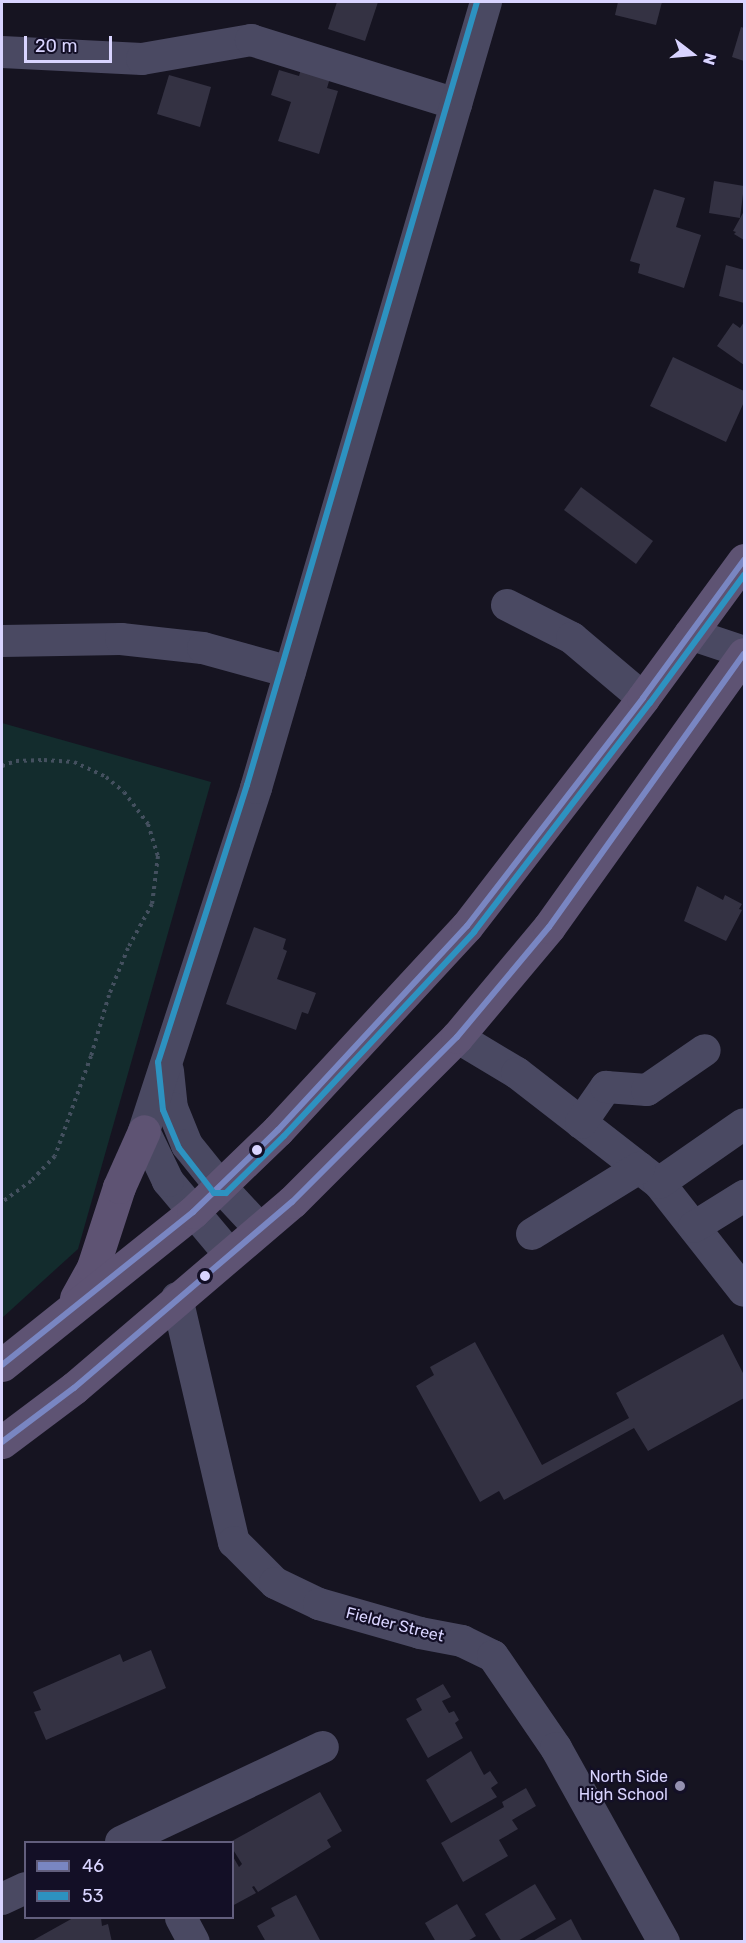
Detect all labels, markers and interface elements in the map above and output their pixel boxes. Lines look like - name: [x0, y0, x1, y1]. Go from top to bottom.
- scale bar: [27, 24, 116, 62]
- north arrow: [662, 24, 722, 84]
- text: 20 m: [35, 35, 77, 57]
- text: N: [699, 51, 721, 67]
- unlabelled marker: [251, 1144, 263, 1156]
- unlabelled marker: [199, 1270, 211, 1282]
- street label: Fielder Street: [344, 1603, 446, 1647]
- place label: North Side High School: [579, 1767, 668, 1805]
- marker: North Side High School: [673, 1779, 687, 1793]
- legend: [24, 1841, 234, 1919]
- text: 46: [82, 1855, 104, 1877]
- text: 53: [82, 1885, 104, 1907]

